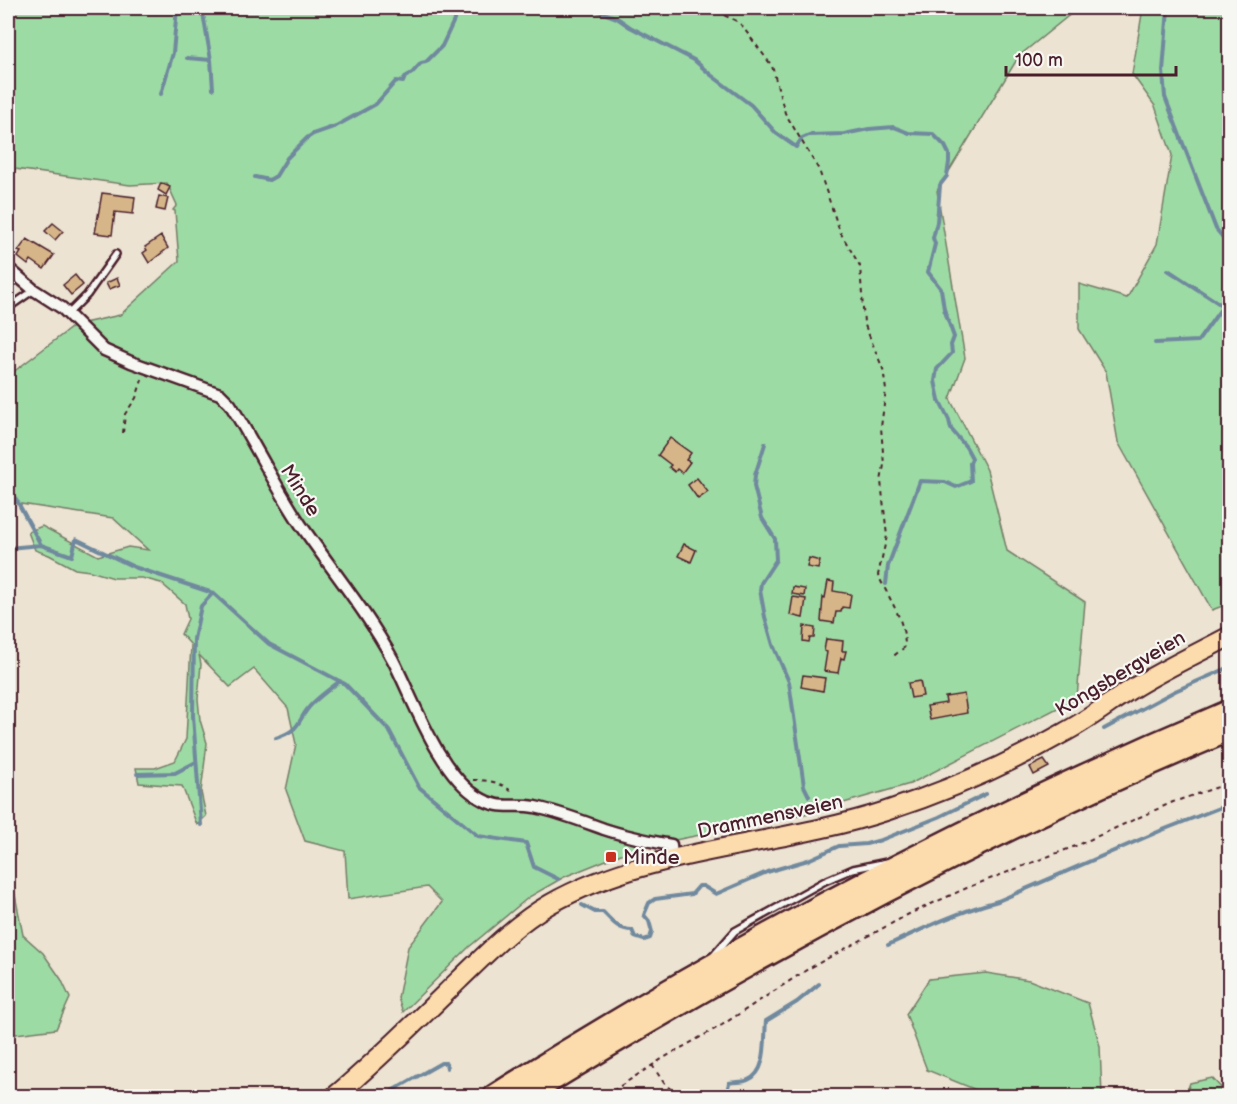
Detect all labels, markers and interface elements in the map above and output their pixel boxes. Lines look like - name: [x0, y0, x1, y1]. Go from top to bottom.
- scale bar: [1006, 39, 1176, 77]
- text: 100 m: [1015, 50, 1063, 71]
- street label: Minde: [275, 460, 325, 521]
- street label: Kongsbergveien: [1051, 626, 1190, 722]
- street label: Drammensveien: [695, 790, 845, 844]
- place label: Minde: [623, 846, 680, 870]
- marker: Minde: [604, 850, 618, 864]

